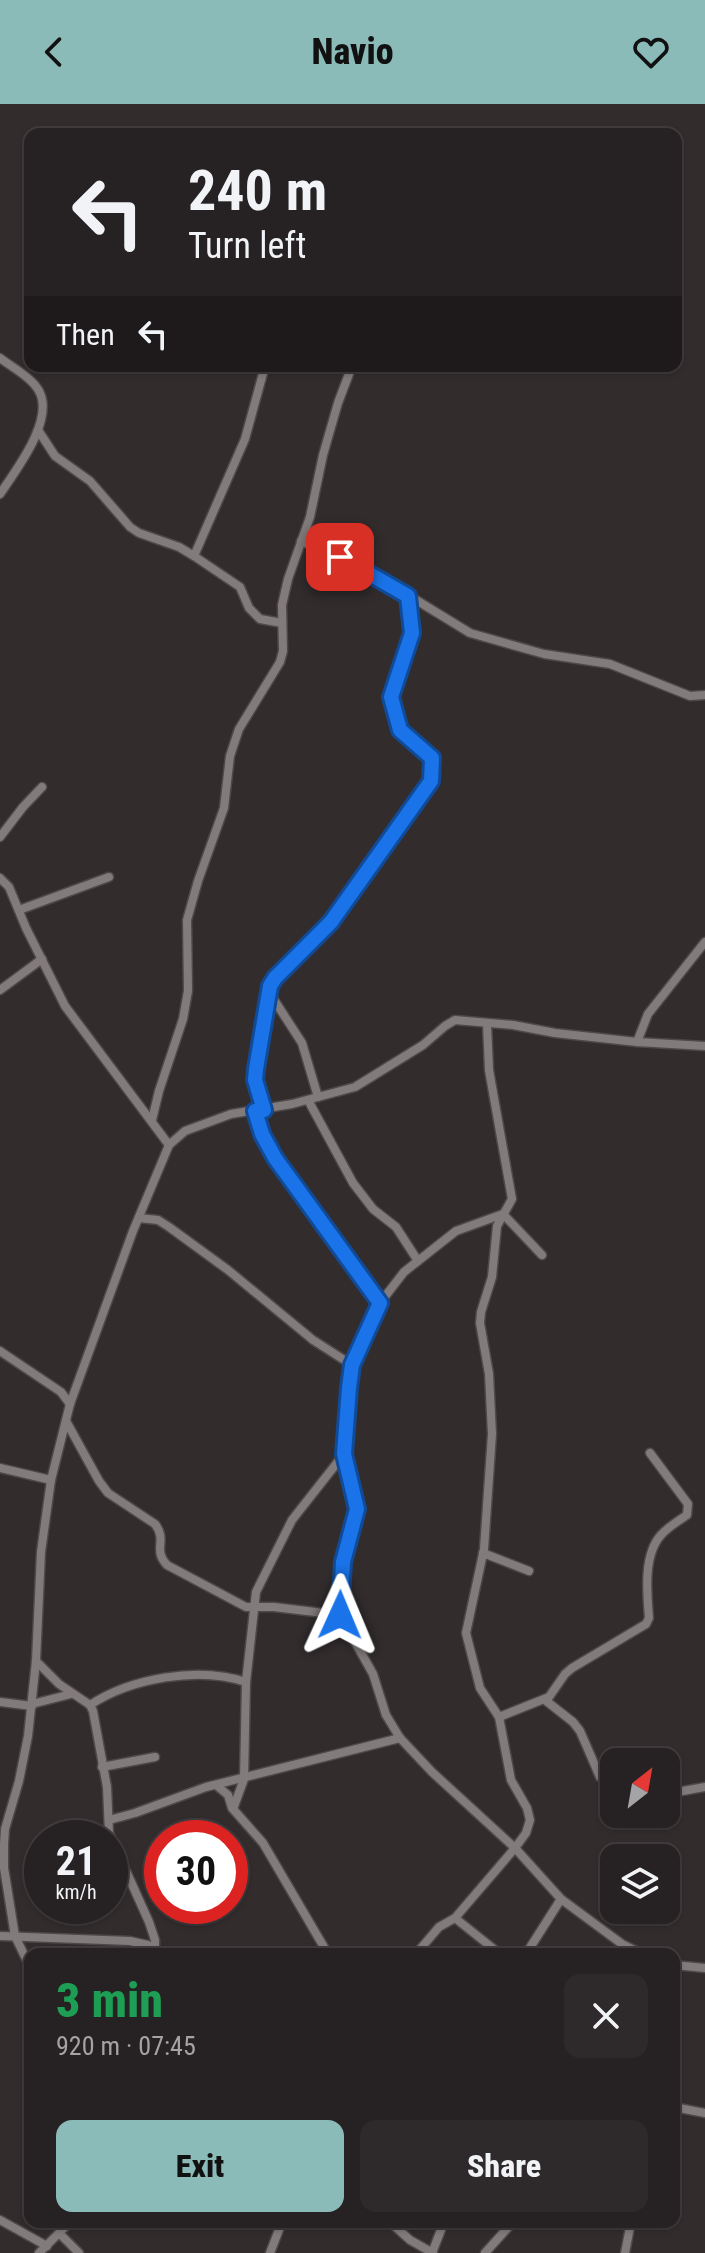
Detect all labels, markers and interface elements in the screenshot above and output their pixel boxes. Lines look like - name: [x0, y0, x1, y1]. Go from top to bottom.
- icon: back: [32, 30, 76, 74]
- icon: heart: [629, 30, 673, 74]
- text: Navio: [311, 31, 394, 73]
- text: 240 m: [188, 158, 327, 224]
- icon: left: [56, 160, 160, 264]
- text: Turn left: [188, 225, 306, 267]
- icon: left: [131, 312, 175, 356]
- text: Then: [56, 317, 115, 352]
- pin: [306, 523, 374, 591]
- icon: arrive: [318, 535, 362, 579]
- position arrow: [298, 1573, 382, 1657]
- north arrow: [600, 1748, 680, 1828]
- map controls: [600, 1748, 680, 1924]
- speed limit sign: 30: [144, 1820, 248, 1924]
- text: 21: [56, 1838, 96, 1885]
- button: layers: [600, 1844, 680, 1924]
- text: km/h: [55, 1880, 97, 1904]
- text: 3 min: [56, 1972, 163, 2029]
- button: close: [564, 1974, 648, 2058]
- text: 920 m · 07:45: [56, 2031, 196, 2061]
- button: Exit: [56, 2120, 344, 2212]
- button: Share: [360, 2120, 648, 2212]

